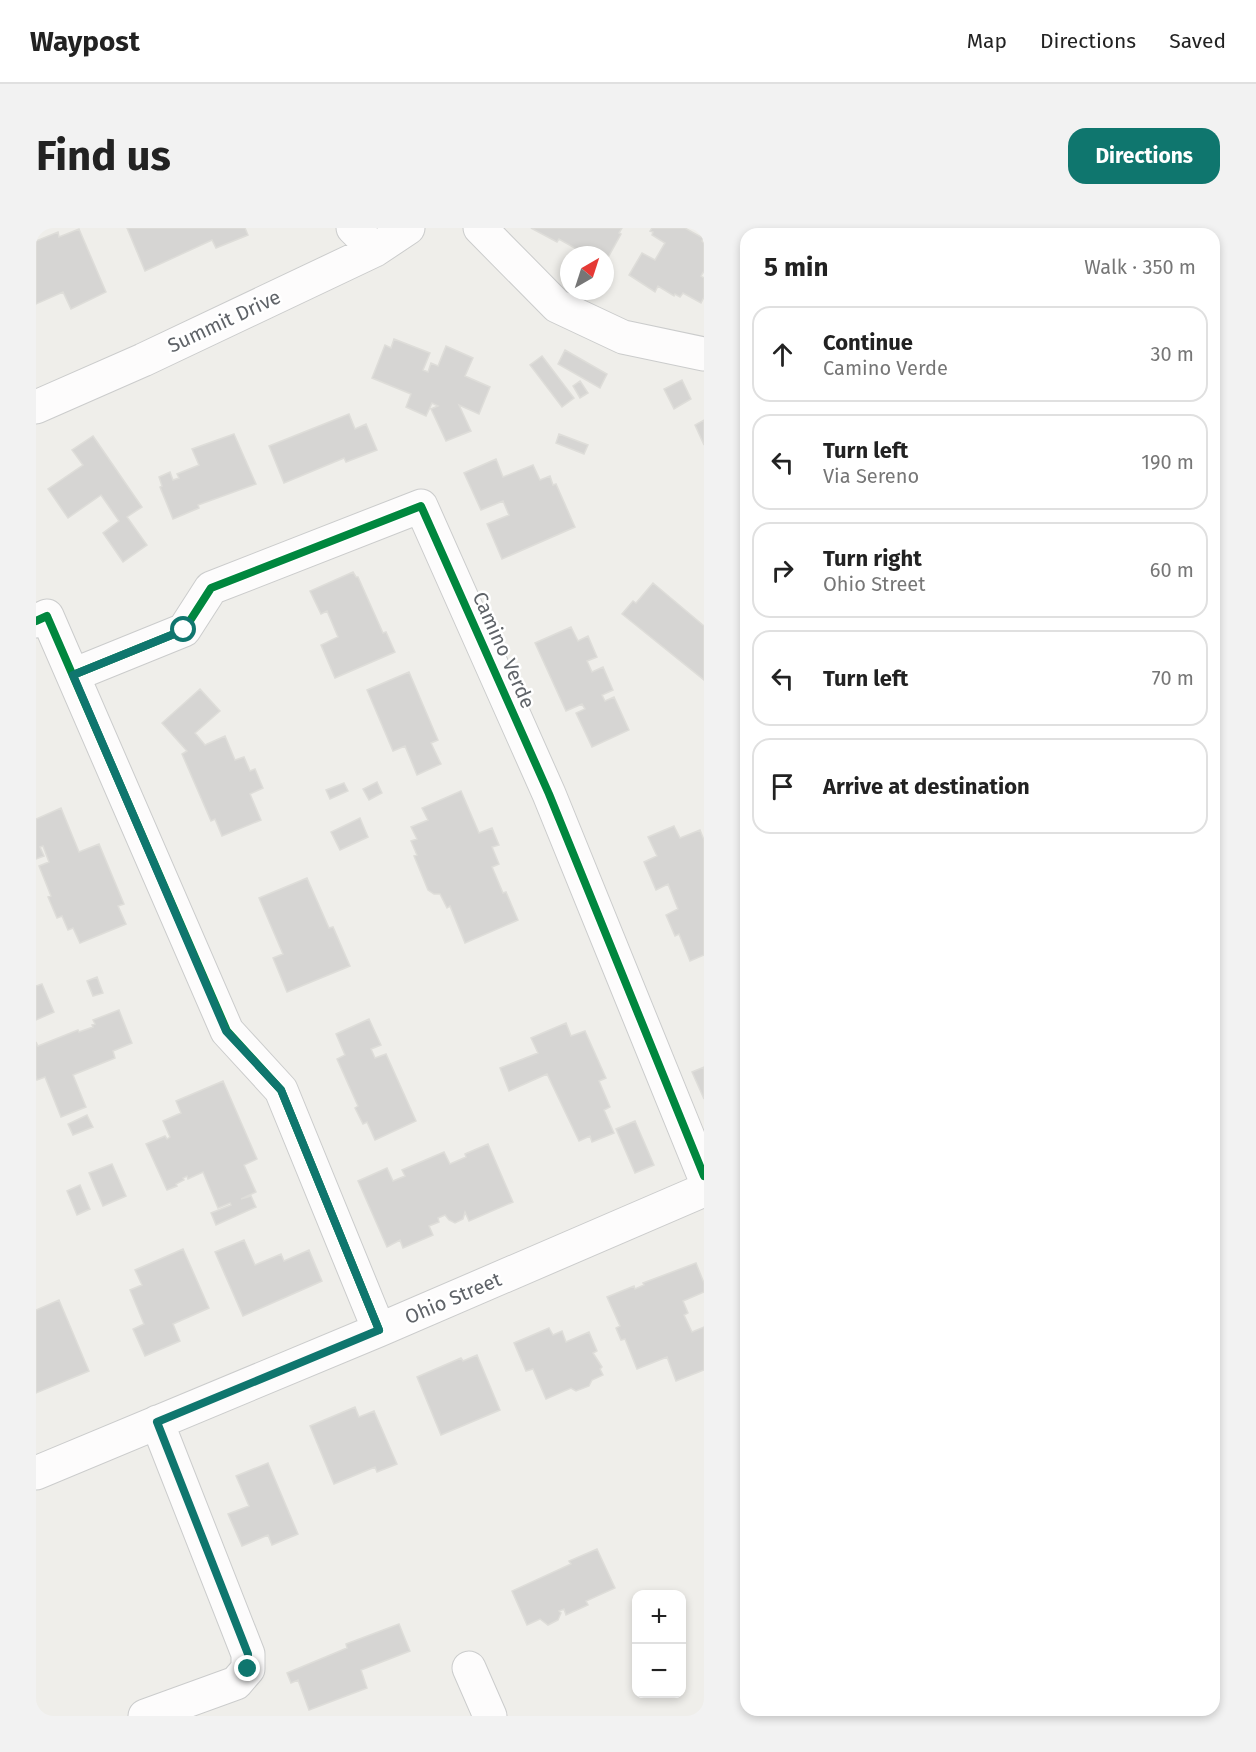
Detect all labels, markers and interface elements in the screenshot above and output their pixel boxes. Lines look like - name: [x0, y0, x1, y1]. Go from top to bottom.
- text: Waypost: [30, 25, 140, 58]
- text: Map: [967, 28, 1007, 54]
- text: Directions: [1040, 28, 1136, 54]
- text: Saved: [1169, 28, 1226, 54]
- button: Directions: [1068, 128, 1220, 184]
- text: Find us: [36, 131, 171, 181]
- north arrow: [560, 246, 614, 300]
- text: 5 min: [764, 252, 828, 283]
- text: Walk · 350 m: [1084, 255, 1196, 279]
- street label: Summit Drive: [164, 284, 284, 358]
- text: Continue: [823, 329, 913, 356]
- icon: ahead: [766, 338, 799, 371]
- text: 30 m: [1150, 342, 1194, 366]
- text: Camino Verde: [823, 356, 948, 380]
- text: Turn left: [823, 437, 908, 464]
- icon: left: [766, 446, 799, 479]
- text: 190 m: [1141, 450, 1194, 474]
- text: Via Sereno: [823, 464, 919, 488]
- text: Turn right: [823, 545, 922, 572]
- icon: right: [766, 554, 799, 587]
- text: 60 m: [1150, 558, 1194, 582]
- text: Ohio Street: [823, 572, 925, 596]
- street label: Camino Verde: [468, 588, 540, 712]
- route start: [170, 616, 196, 642]
- icon: left: [766, 662, 799, 695]
- text: Turn left: [823, 665, 908, 692]
- text: 70 m: [1152, 666, 1194, 690]
- icon: arrive: [766, 770, 799, 803]
- text: Arrive at destination: [823, 773, 1030, 800]
- street label: Ohio Street: [401, 1267, 506, 1329]
- map controls: [632, 1590, 686, 1698]
- button: +: [632, 1590, 686, 1644]
- button: −: [632, 1644, 686, 1698]
- route end: [234, 1655, 260, 1681]

